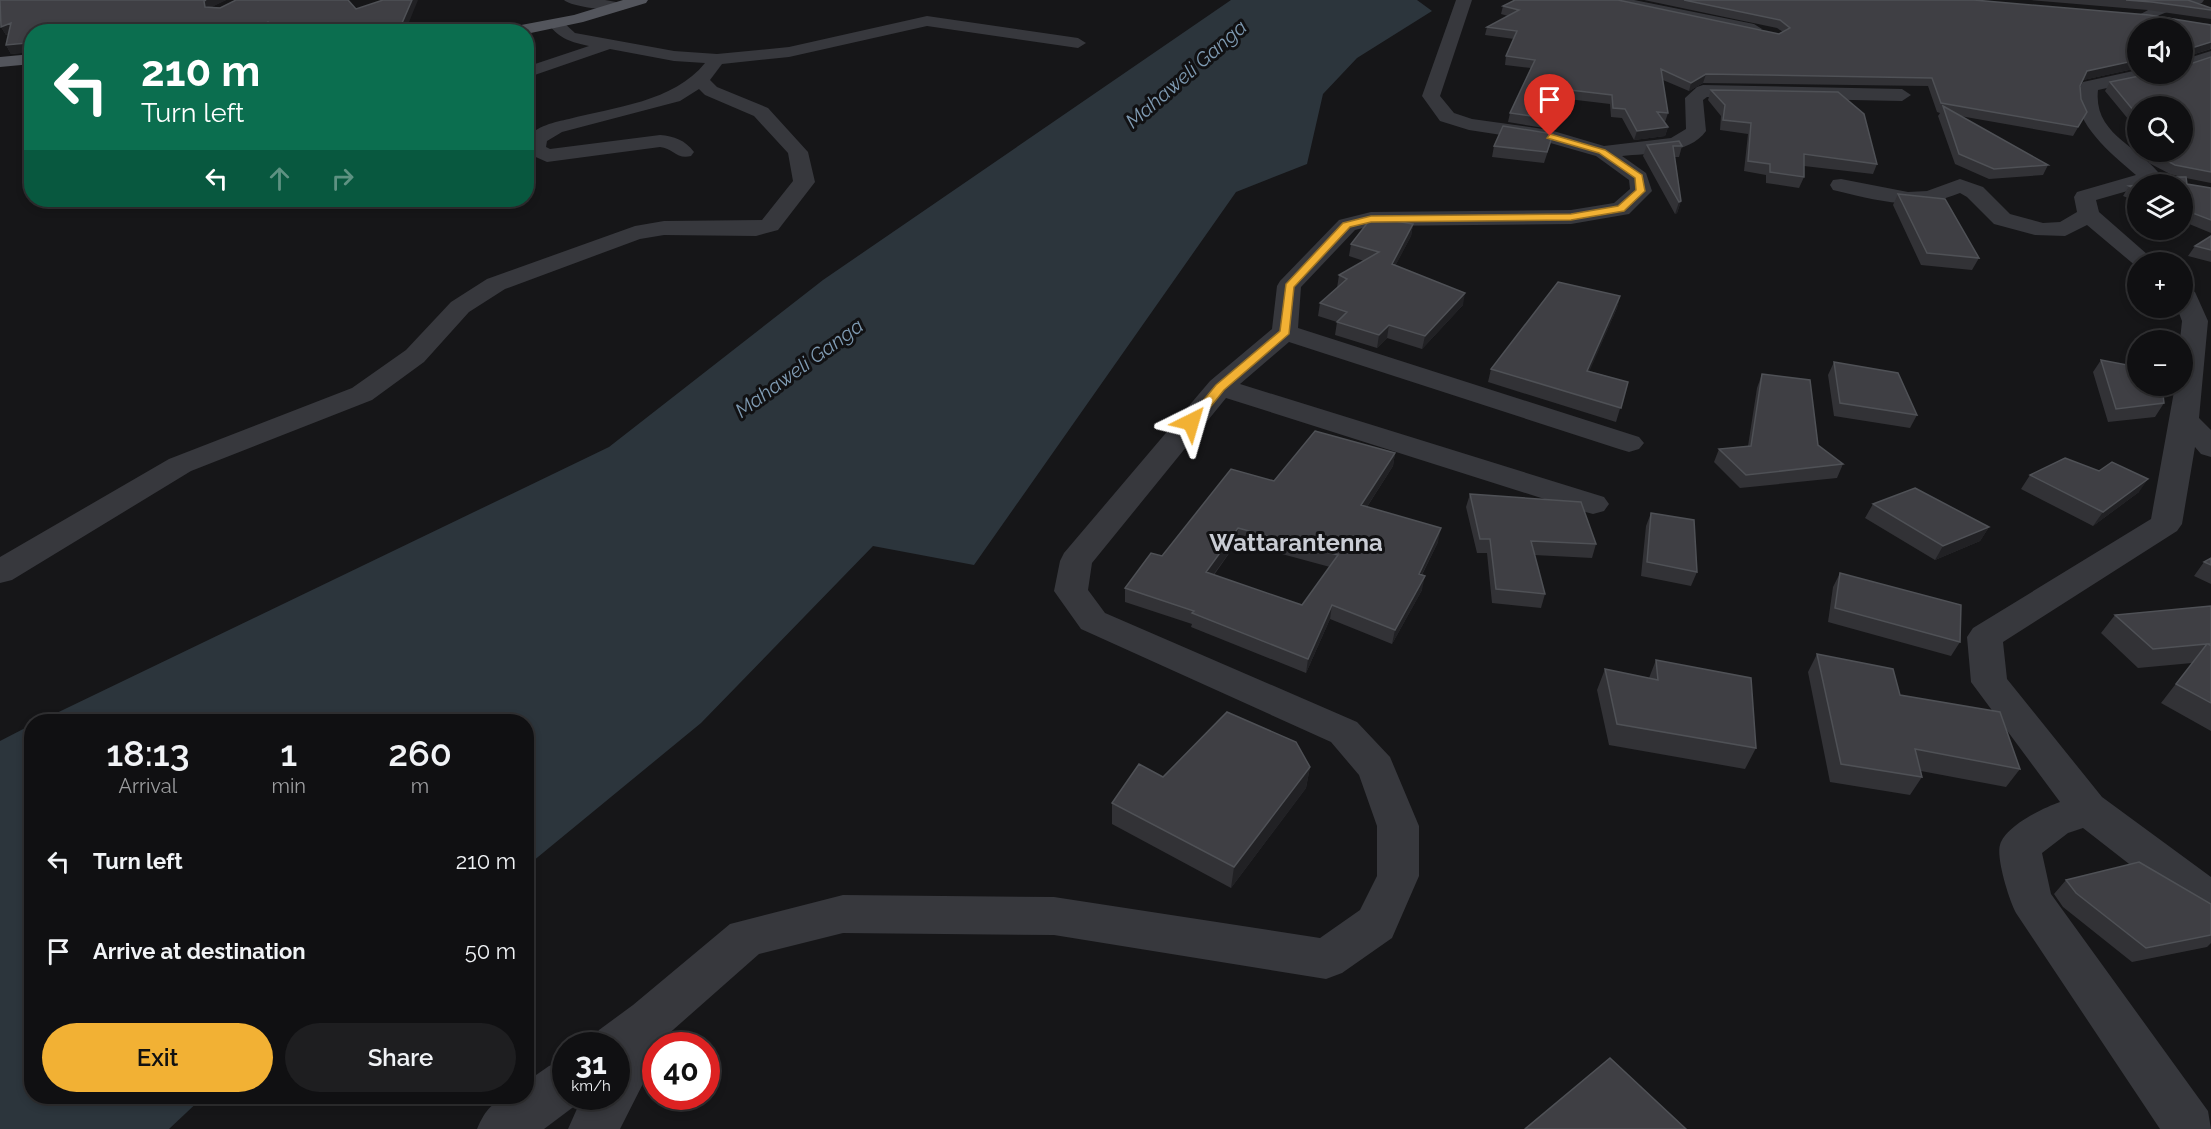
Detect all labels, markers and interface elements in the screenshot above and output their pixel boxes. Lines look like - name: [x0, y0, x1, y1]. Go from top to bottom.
- water label: Mahaweli Ganga: [1121, 15, 1251, 133]
- map controls: [2127, 18, 2193, 396]
- button: sound: [2127, 18, 2193, 84]
- text: 210 m: [141, 47, 260, 96]
- icon: left: [42, 48, 120, 126]
- pin: [1524, 74, 1575, 136]
- icon: arrive: [1533, 83, 1566, 116]
- button: search: [2127, 96, 2193, 162]
- text: Turn left: [141, 97, 244, 128]
- icon: left: [200, 162, 233, 195]
- icon: ahead: [263, 162, 296, 195]
- icon: right: [326, 162, 359, 195]
- button: layers: [2127, 174, 2193, 240]
- button: +: [2127, 252, 2193, 318]
- water label: Mahaweli Ganga: [730, 313, 868, 423]
- button: −: [2127, 330, 2193, 396]
- position arrow: [1159, 390, 1223, 454]
- district label: Wattarantenna: [1209, 528, 1383, 557]
- text: 18:13: [106, 732, 189, 774]
- text: 1: [280, 732, 297, 774]
- text: 260: [388, 732, 452, 774]
- text: Arrival: [118, 774, 177, 798]
- text: min: [272, 774, 306, 798]
- text: m: [411, 774, 429, 798]
- icon: left: [42, 845, 75, 878]
- text: Turn left: [93, 848, 183, 874]
- text: 210 m: [456, 848, 516, 874]
- icon: arrive: [42, 935, 75, 968]
- text: Arrive at destination: [93, 938, 306, 964]
- text: 50 m: [465, 938, 516, 964]
- button: Exit: [42, 1023, 273, 1092]
- button: Share: [285, 1023, 516, 1092]
- speed limit sign: 40: [642, 1032, 720, 1110]
- text: 31: [575, 1046, 607, 1081]
- text: km/h: [571, 1077, 611, 1095]

